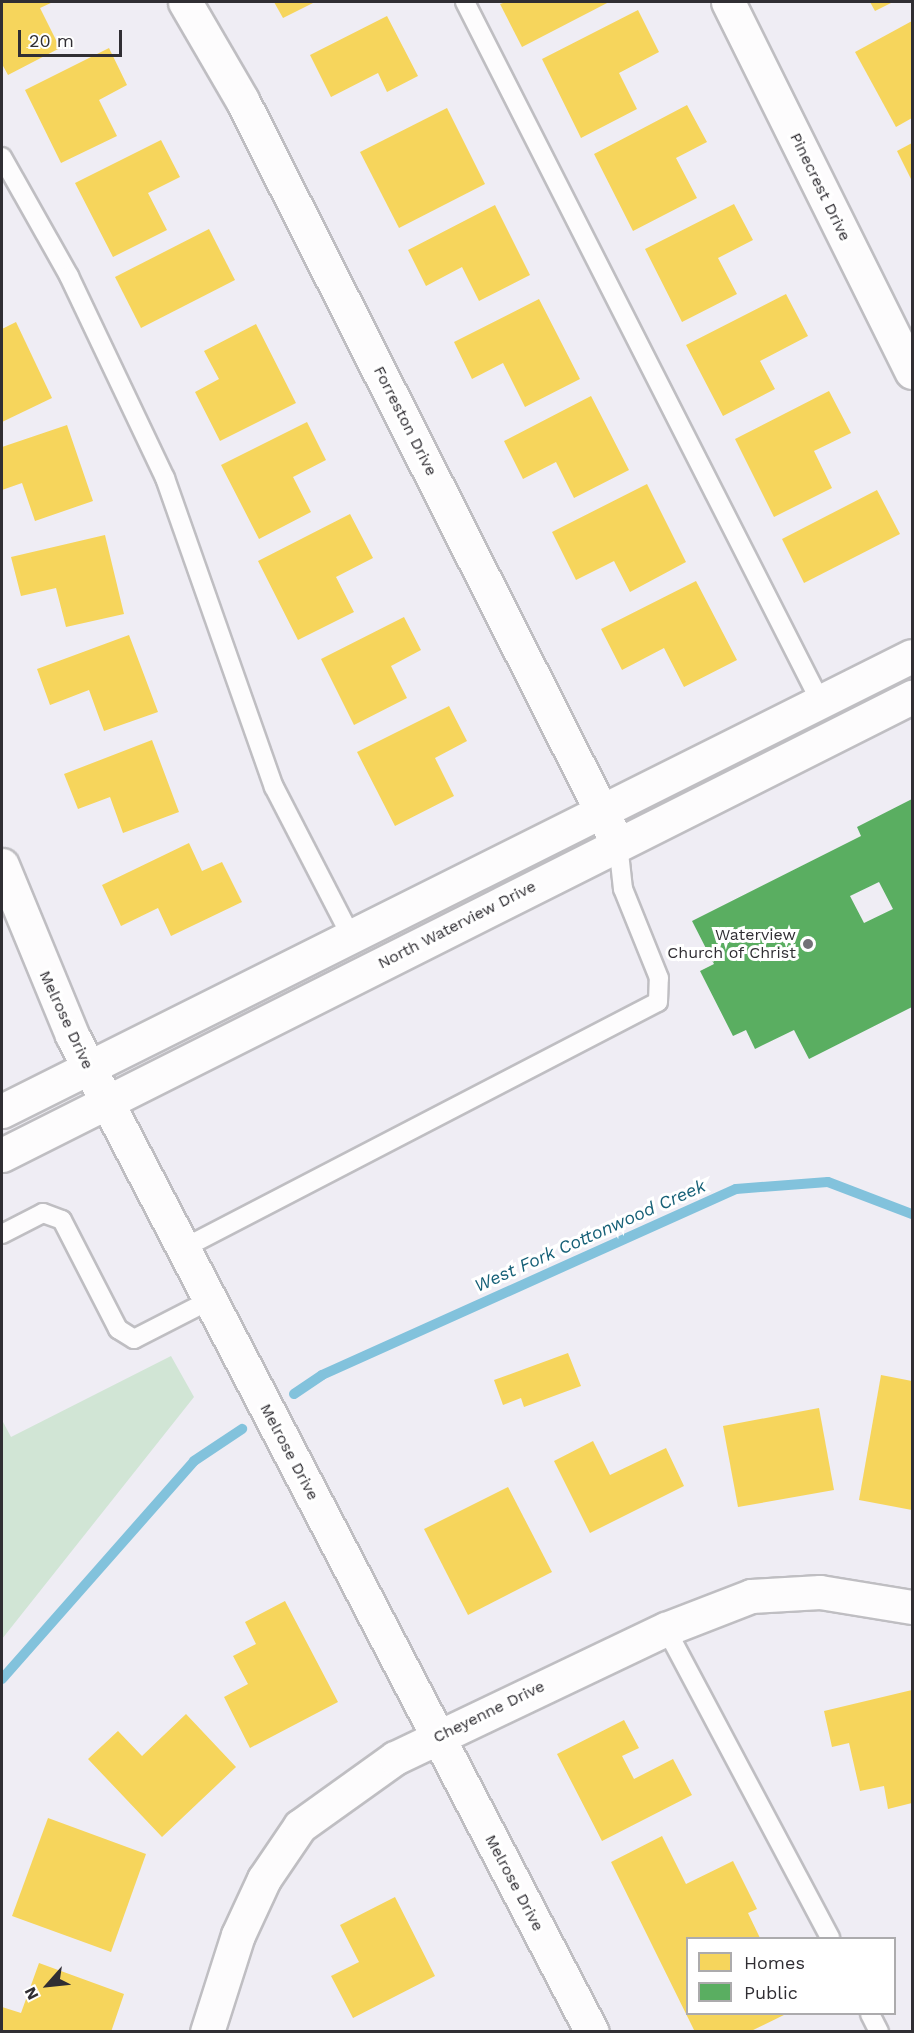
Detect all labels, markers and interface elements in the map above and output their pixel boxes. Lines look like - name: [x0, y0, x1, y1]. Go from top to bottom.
- scale bar: [21, 18, 124, 56]
- text: 20 m: [29, 30, 74, 51]
- street label: Pinecrest Drive: [786, 130, 854, 244]
- street label: Forreston Drive: [369, 363, 441, 479]
- street label: North Waterview Drive: [374, 877, 540, 973]
- place label: Waterview Church of Christ: [667, 925, 796, 963]
- marker: Waterview Church of Christ: [801, 937, 815, 951]
- street label: Melrose Drive: [35, 968, 97, 1072]
- water label: West Fork Cottonwood Creek: [471, 1175, 709, 1297]
- street label: Melrose Drive: [256, 1400, 322, 1504]
- street label: Cheyenne Drive: [430, 1677, 548, 1747]
- street label: Melrose Drive: [481, 1831, 547, 1935]
- legend: [686, 1937, 896, 2015]
- text: Homes: [744, 1952, 805, 1973]
- north arrow: [18, 1955, 78, 2015]
- text: Public: [744, 1982, 798, 2003]
- text: N: [20, 1984, 43, 2003]

